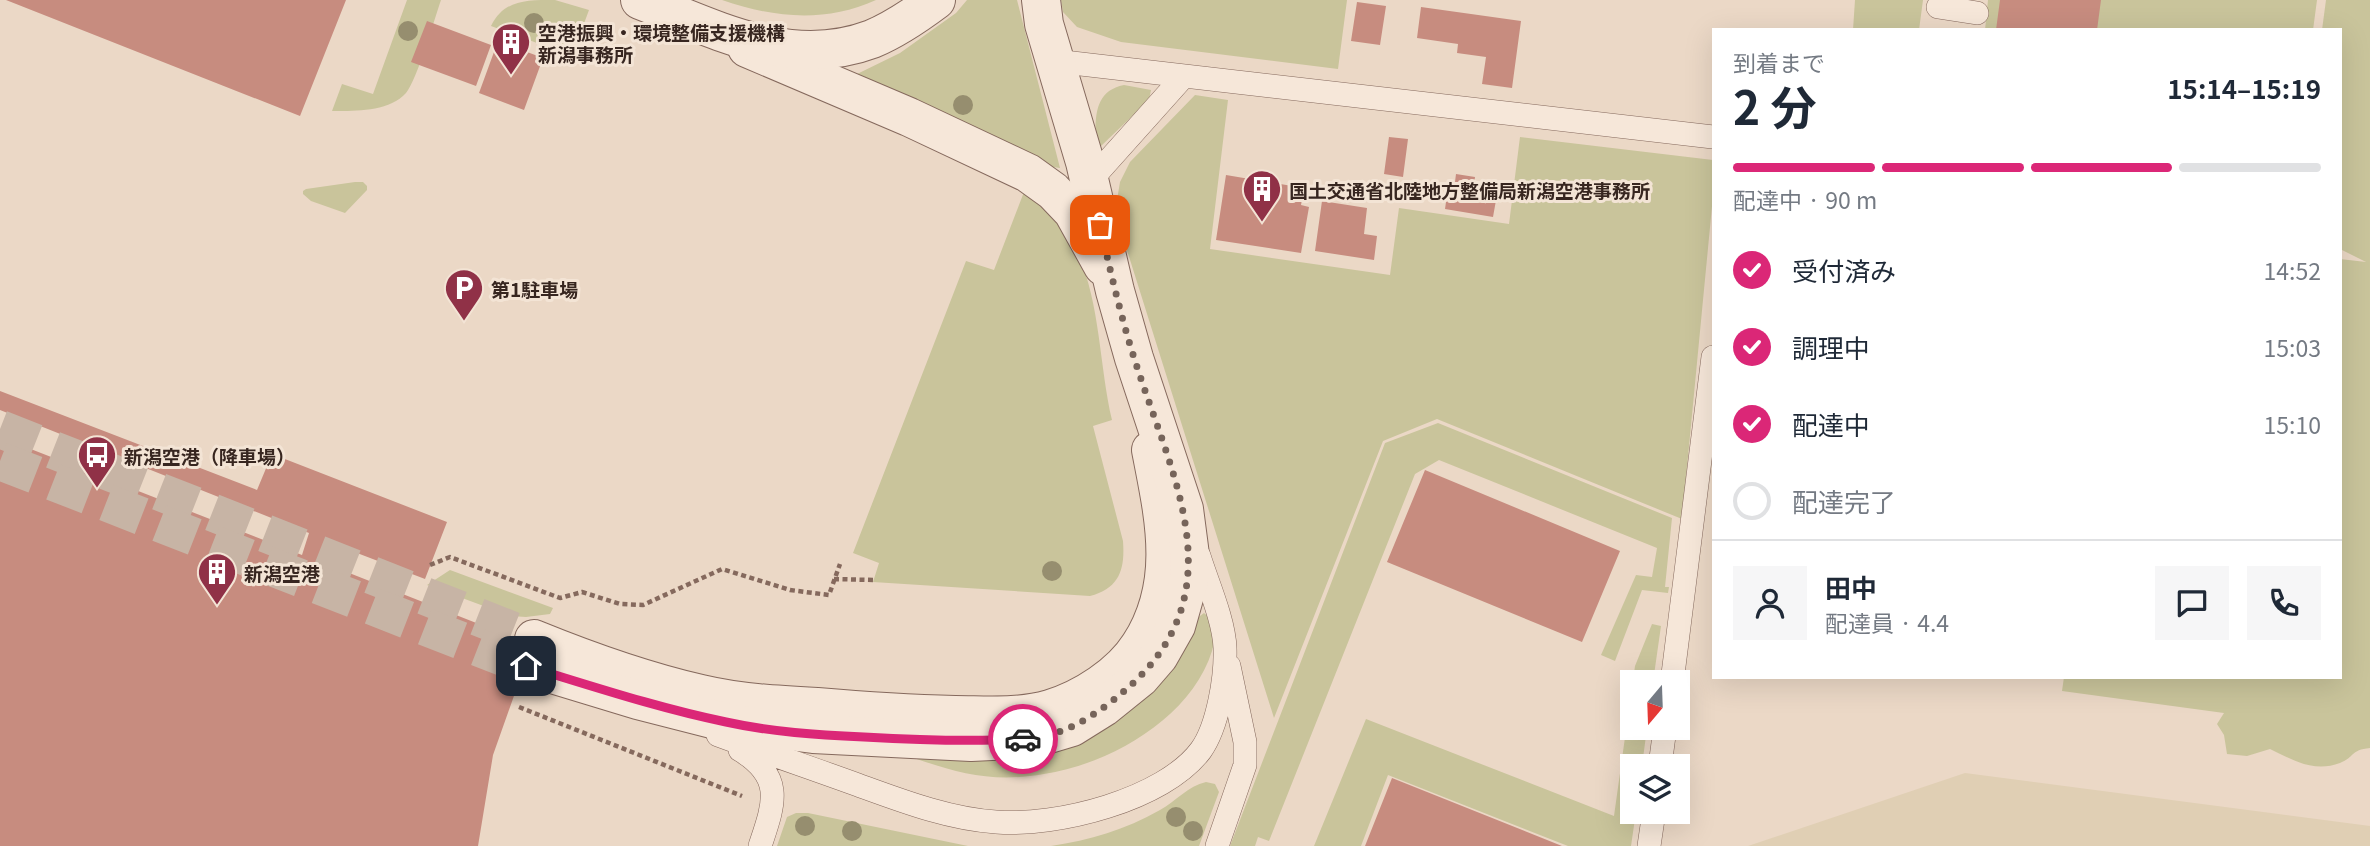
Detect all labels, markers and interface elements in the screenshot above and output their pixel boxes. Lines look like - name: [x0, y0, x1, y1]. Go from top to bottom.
- place label: 空港振興・環境整備支援機構 新潟事務所: [538, 18, 785, 67]
- building icon: 空港振興・環境整備支援機構 新潟事務所: [490, 21, 532, 76]
- text: 到着まで: [1733, 45, 1825, 79]
- text: 15:14–15:19: [2167, 69, 2321, 106]
- text: 2 分: [1733, 72, 1817, 138]
- building icon: 国土交通省北陸地方整備局新潟空港事務所: [1241, 168, 1283, 223]
- place label: 国土交通省北陸地方整備局新潟空港事務所: [1289, 176, 1650, 203]
- text: 配達中 · 90 m: [1733, 182, 1877, 216]
- pin: [1070, 195, 1130, 255]
- icon: bag: [1081, 206, 1119, 244]
- icon: check: [1733, 251, 1771, 289]
- text: 受付済み: [1792, 251, 1896, 288]
- text: 14:52: [2264, 253, 2321, 287]
- parking icon: 第1駐車場: [443, 267, 485, 322]
- place label: 第1駐車場: [491, 275, 578, 302]
- icon: check: [1733, 328, 1771, 366]
- text: 調理中: [1792, 328, 1870, 365]
- text: 15:03: [2264, 330, 2321, 364]
- icon: check: [1733, 405, 1771, 443]
- text: 配達中: [1792, 405, 1870, 442]
- text: 15:10: [2264, 407, 2321, 441]
- bus stop icon: 新潟空港（降車場）: [76, 434, 118, 489]
- place label: 新潟空港（降車場）: [124, 442, 295, 469]
- text: 配達完了: [1792, 482, 1896, 519]
- building icon: 新潟空港: [196, 551, 238, 606]
- place label: 新潟空港: [244, 559, 320, 586]
- button: person: [1733, 566, 1807, 640]
- button: chat: [2155, 566, 2229, 640]
- button: phone: [2247, 566, 2321, 640]
- text: 田中: [1825, 568, 1877, 605]
- text: 配達員 · 4.4: [1825, 605, 1949, 639]
- pin: [496, 636, 556, 696]
- icon: home: [507, 647, 545, 685]
- north arrow: [1620, 670, 1690, 740]
- map controls: [1620, 670, 1690, 824]
- courier: [988, 704, 1058, 774]
- icon: car: [1004, 720, 1042, 758]
- button: layers: [1620, 754, 1690, 824]

